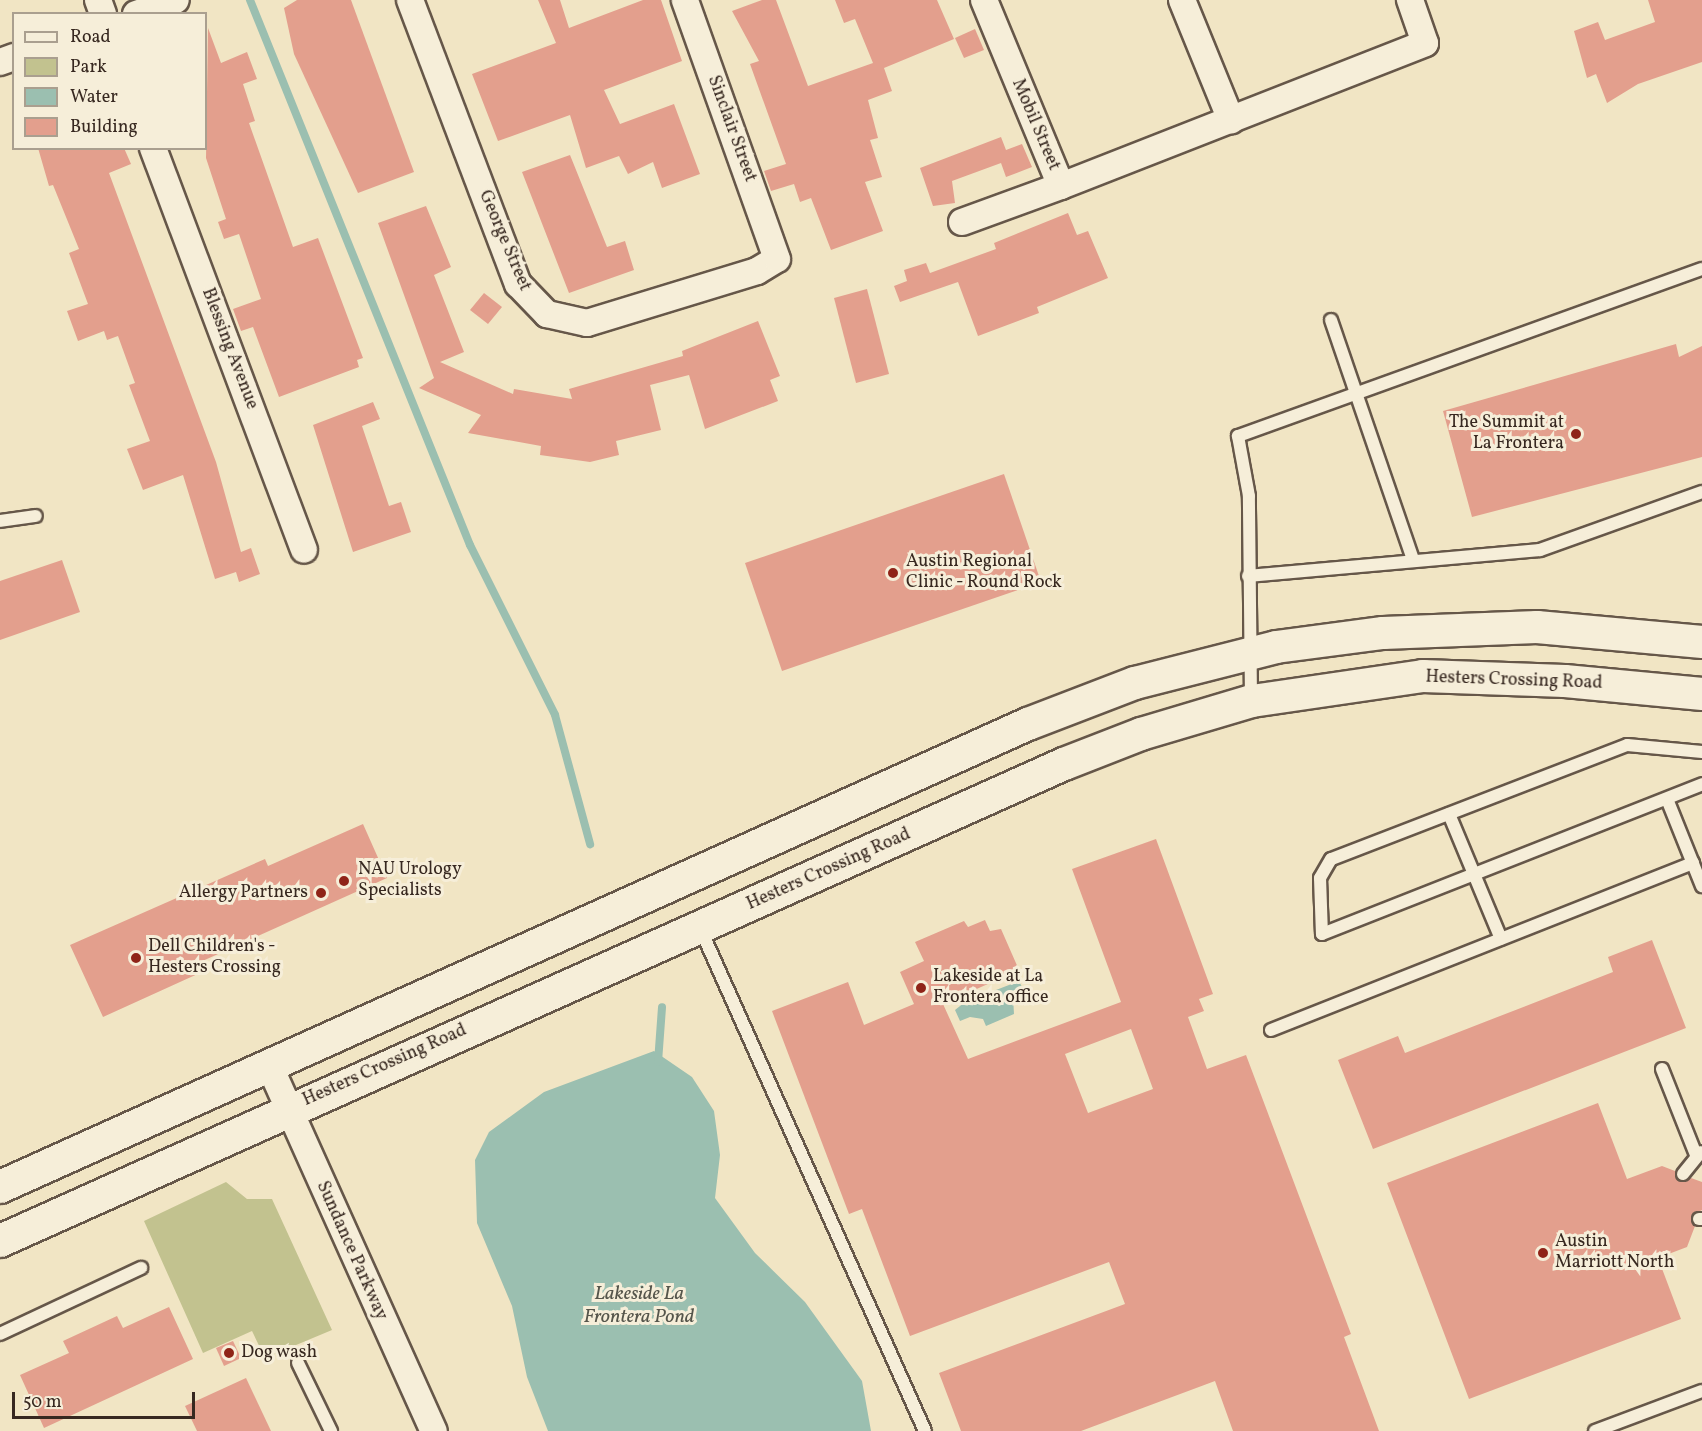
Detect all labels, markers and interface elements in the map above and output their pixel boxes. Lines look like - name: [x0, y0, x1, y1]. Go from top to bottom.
- legend: [12, 12, 207, 150]
- text: Road: [70, 25, 111, 50]
- text: Park: [70, 55, 107, 80]
- street label: Sinclair Street: [702, 73, 760, 185]
- street label: Mobil Street: [1006, 76, 1064, 174]
- text: Water: [70, 85, 118, 110]
- text: Building: [70, 115, 138, 140]
- street label: George Street: [473, 187, 535, 295]
- street label: Blessing Avenue: [196, 285, 262, 413]
- place label: The Summit at La Frontera: [1449, 413, 1564, 456]
- marker: The Summit at La Frontera: [1569, 427, 1583, 441]
- place label: Austin Regional Clinic - Round Rock: [906, 552, 1063, 594]
- marker: Austin Regional Clinic - Round Rock: [884, 564, 902, 582]
- street label: Hesters Crossing Road: [1425, 667, 1603, 695]
- street label: Hesters Crossing Road: [744, 824, 914, 916]
- place label: NAU Urology Specialists: [358, 860, 462, 902]
- marker: NAU Urology Specialists: [335, 872, 353, 890]
- place label: Allergy Partners: [178, 882, 308, 904]
- marker: Allergy Partners: [312, 884, 330, 902]
- place label: Dell Children's - Hesters Crossing: [148, 937, 281, 980]
- marker: Dell Children's - Hesters Crossing: [129, 951, 143, 965]
- place label: Lakeside at La Frontera office: [933, 967, 1048, 1010]
- marker: Lakeside at La Frontera office: [914, 981, 928, 995]
- street label: Hesters Crossing Road: [300, 1020, 470, 1112]
- street label: Sundance Parkway: [311, 1178, 391, 1324]
- place label: Austin Marriott North: [1555, 1232, 1674, 1274]
- marker: Austin Marriott North: [1536, 1246, 1550, 1260]
- water label: Lakeside La Frontera Pond: [584, 1283, 694, 1330]
- place label: Dog wash: [241, 1342, 318, 1364]
- marker: Dog wash: [222, 1346, 236, 1360]
- scale bar: [15, 1380, 198, 1418]
- text: 50 m: [23, 1390, 62, 1415]

